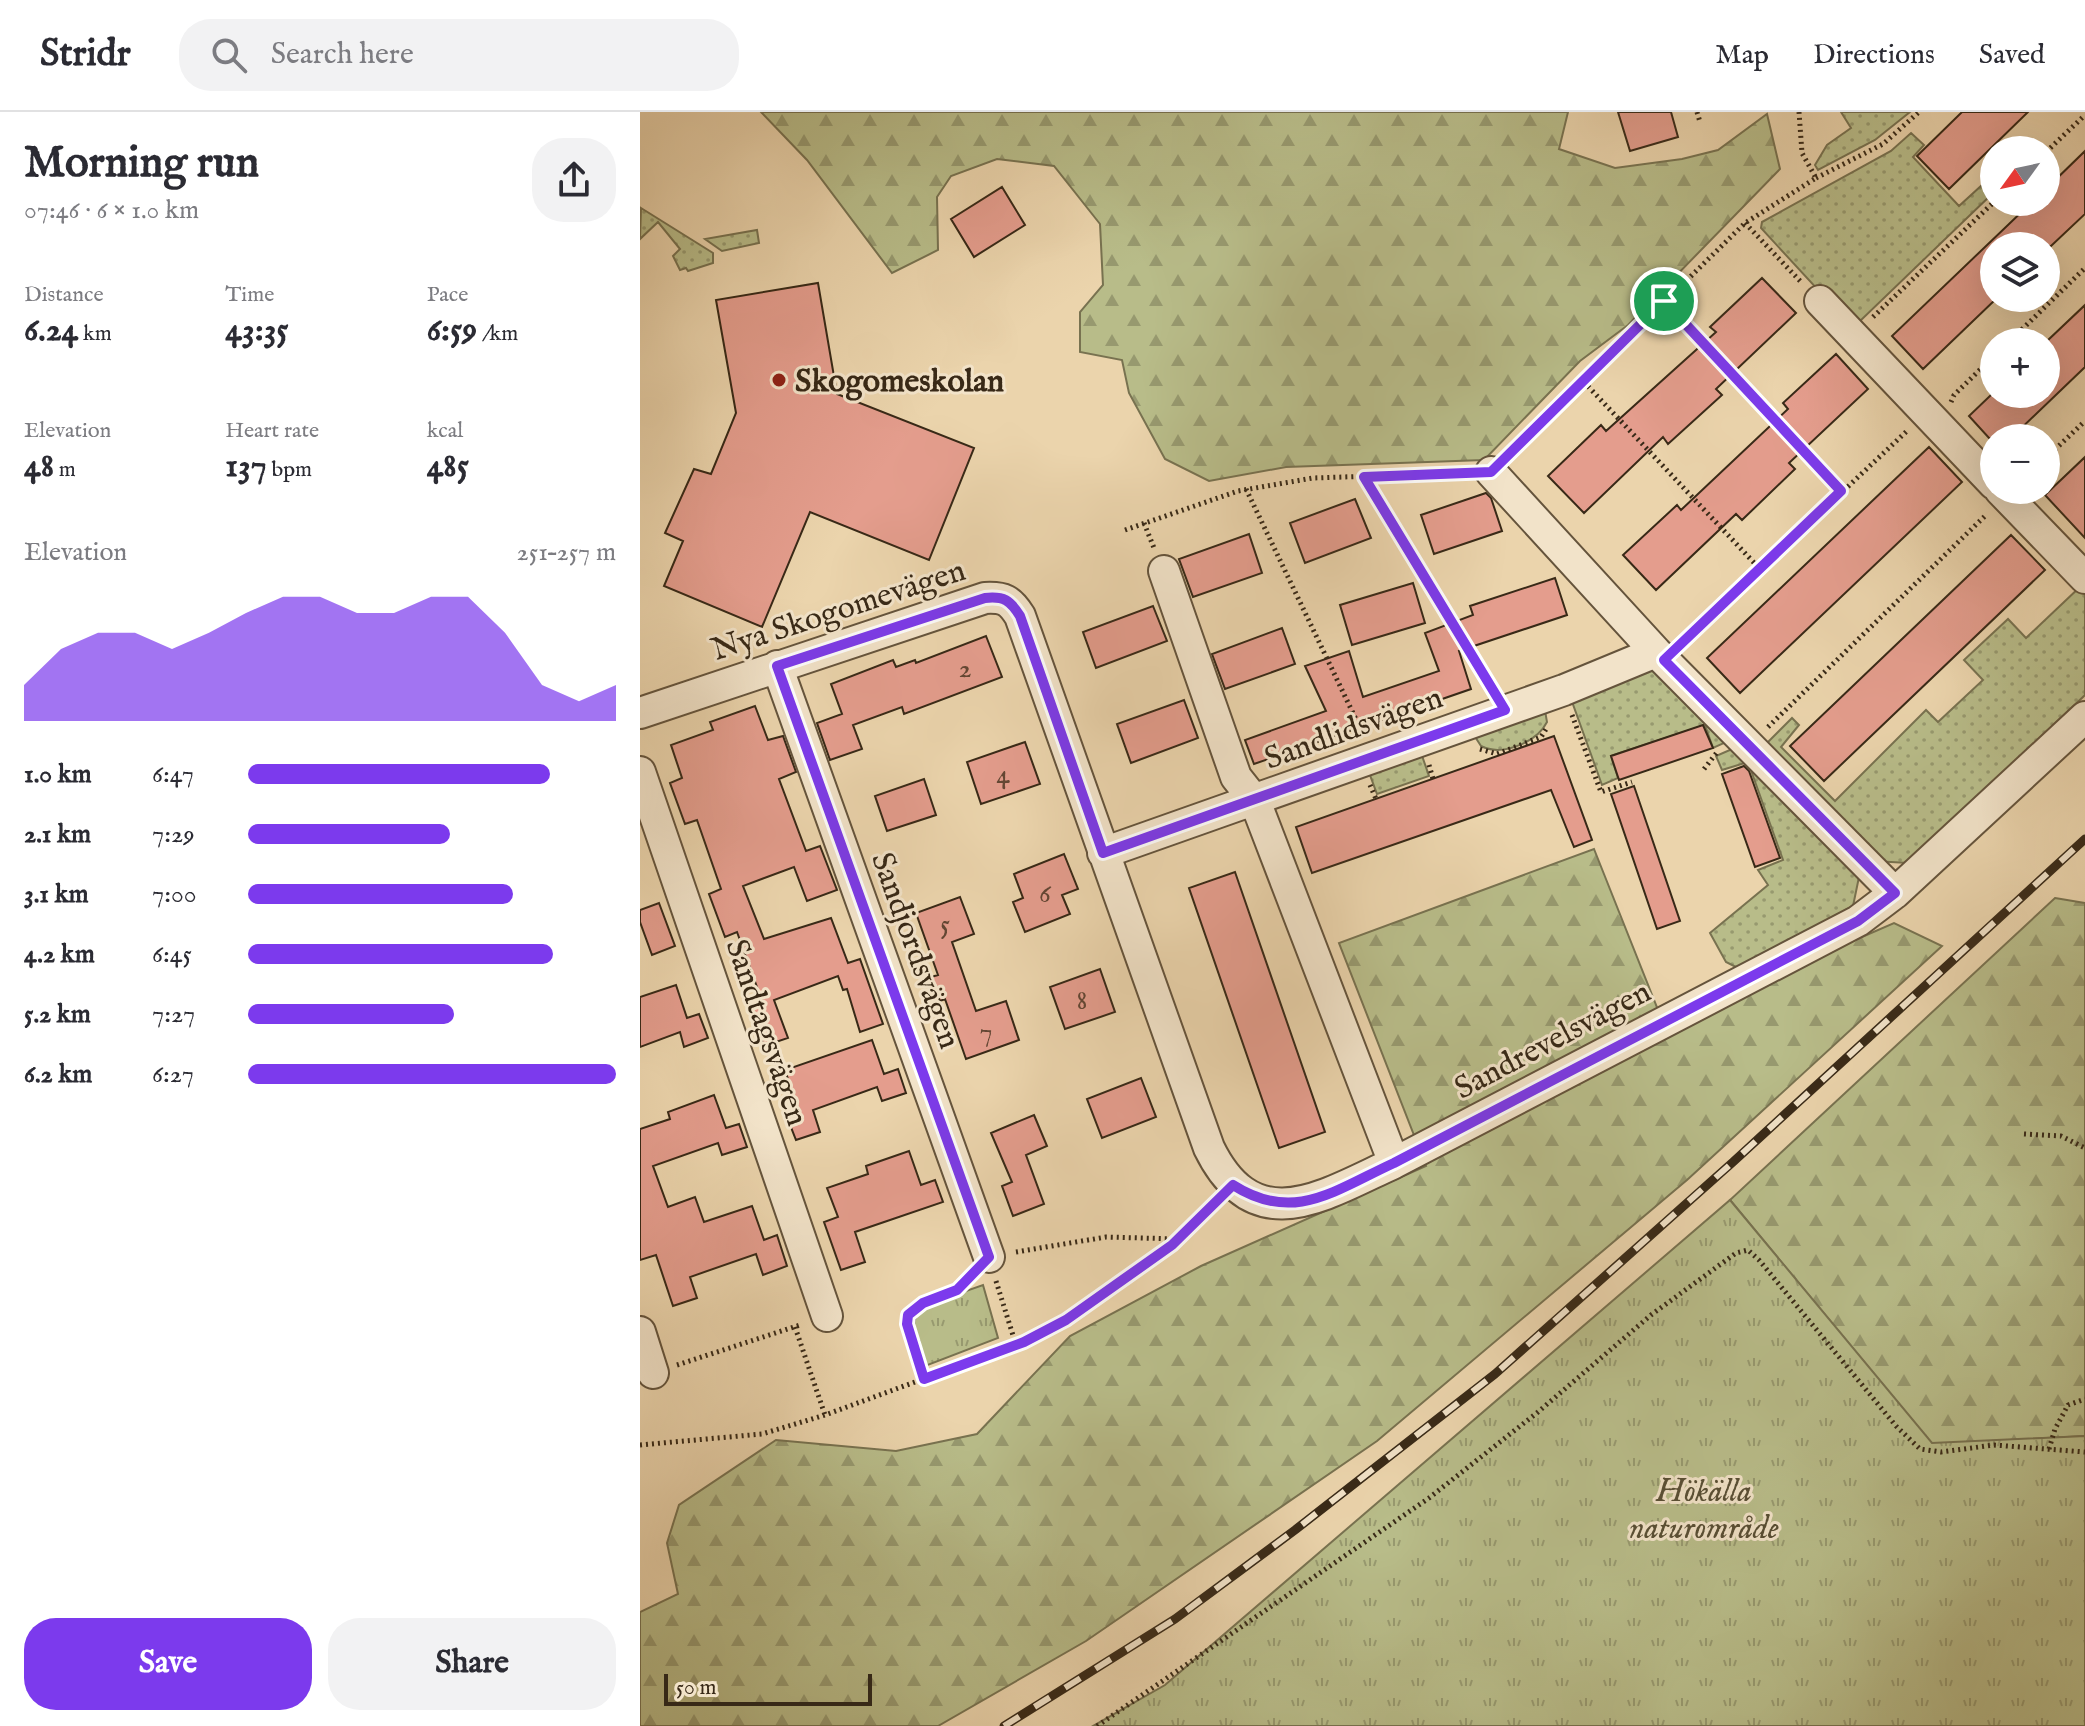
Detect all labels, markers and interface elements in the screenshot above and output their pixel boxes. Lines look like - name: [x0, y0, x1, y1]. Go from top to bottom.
- search box: [179, 19, 739, 91]
- text: Stridr: [40, 31, 131, 79]
- icon: search: [207, 33, 251, 77]
- text: Search here: [271, 36, 414, 74]
- text: Map: [1715, 38, 1769, 73]
- text: Directions: [1813, 38, 1935, 73]
- text: Saved: [1979, 38, 2045, 73]
- text: Morning run: [24, 136, 259, 192]
- north arrow: [1980, 136, 2060, 216]
- map controls: [1980, 136, 2060, 504]
- button: share: [532, 138, 616, 222]
- text: 07:46 · 6 × 1.0 km: [24, 194, 199, 227]
- button: layers: [1980, 232, 2060, 312]
- pin: [1630, 267, 1698, 335]
- icon: arrive: [1642, 279, 1686, 323]
- text: Distance: [24, 281, 104, 309]
- text: Time: [225, 281, 274, 309]
- text: Pace: [427, 281, 468, 309]
- text: 6.24: [24, 309, 78, 352]
- text: 43:35: [225, 309, 289, 352]
- text: 6:59: [427, 309, 477, 352]
- text: km: [78, 320, 112, 348]
- text: /km: [477, 320, 518, 348]
- button: +: [1980, 328, 2060, 408]
- place label: Skogomeskolan: [795, 362, 1004, 403]
- marker: Skogomeskolan: [770, 371, 788, 389]
- text: Elevation: [24, 417, 111, 445]
- text: Heart rate: [225, 417, 319, 445]
- text: kcal: [427, 417, 463, 445]
- button: −: [1980, 424, 2060, 504]
- text: 48: [24, 445, 54, 488]
- text: 137: [225, 445, 267, 488]
- text: 485: [427, 445, 469, 488]
- text: m: [54, 456, 76, 484]
- text: bpm: [267, 456, 312, 484]
- text: Elevation: [24, 536, 127, 569]
- text: 251–257 m: [517, 536, 616, 569]
- street label: Nya Skogomevägen: [707, 551, 971, 672]
- house number: 2: [958, 652, 972, 687]
- street label: Sandlidsvägen: [1259, 678, 1449, 781]
- text: 1.0 km: [24, 758, 92, 791]
- text: 6:47: [152, 758, 194, 791]
- house number: 4: [996, 758, 1010, 793]
- text: 2.1 km: [24, 818, 91, 851]
- text: 7:29: [152, 818, 195, 851]
- street label: Sandjordsvägen: [860, 847, 969, 1055]
- house number: 6: [1039, 877, 1052, 912]
- text: 3.1 km: [24, 878, 89, 911]
- text: 7:00: [152, 878, 197, 911]
- house number: 5: [940, 908, 950, 943]
- street label: Sandtagsvägen: [715, 934, 817, 1132]
- text: 4.2 km: [24, 938, 95, 971]
- text: 6:45: [152, 938, 192, 971]
- street label: Sandrevelsvägen: [1448, 972, 1658, 1110]
- house number: 8: [1077, 984, 1087, 1019]
- text: 5.2 km: [24, 998, 91, 1031]
- text: 7:27: [152, 998, 195, 1031]
- house number: 7: [979, 1015, 993, 1050]
- text: 6.2 km: [24, 1058, 92, 1091]
- text: 6:27: [152, 1058, 194, 1091]
- park label: Hökälla naturområde: [1629, 1472, 1779, 1550]
- button: Save: [24, 1618, 312, 1710]
- button: Share: [328, 1618, 616, 1710]
- scale bar: [664, 1670, 872, 1706]
- text: 50 m: [676, 1674, 717, 1702]

